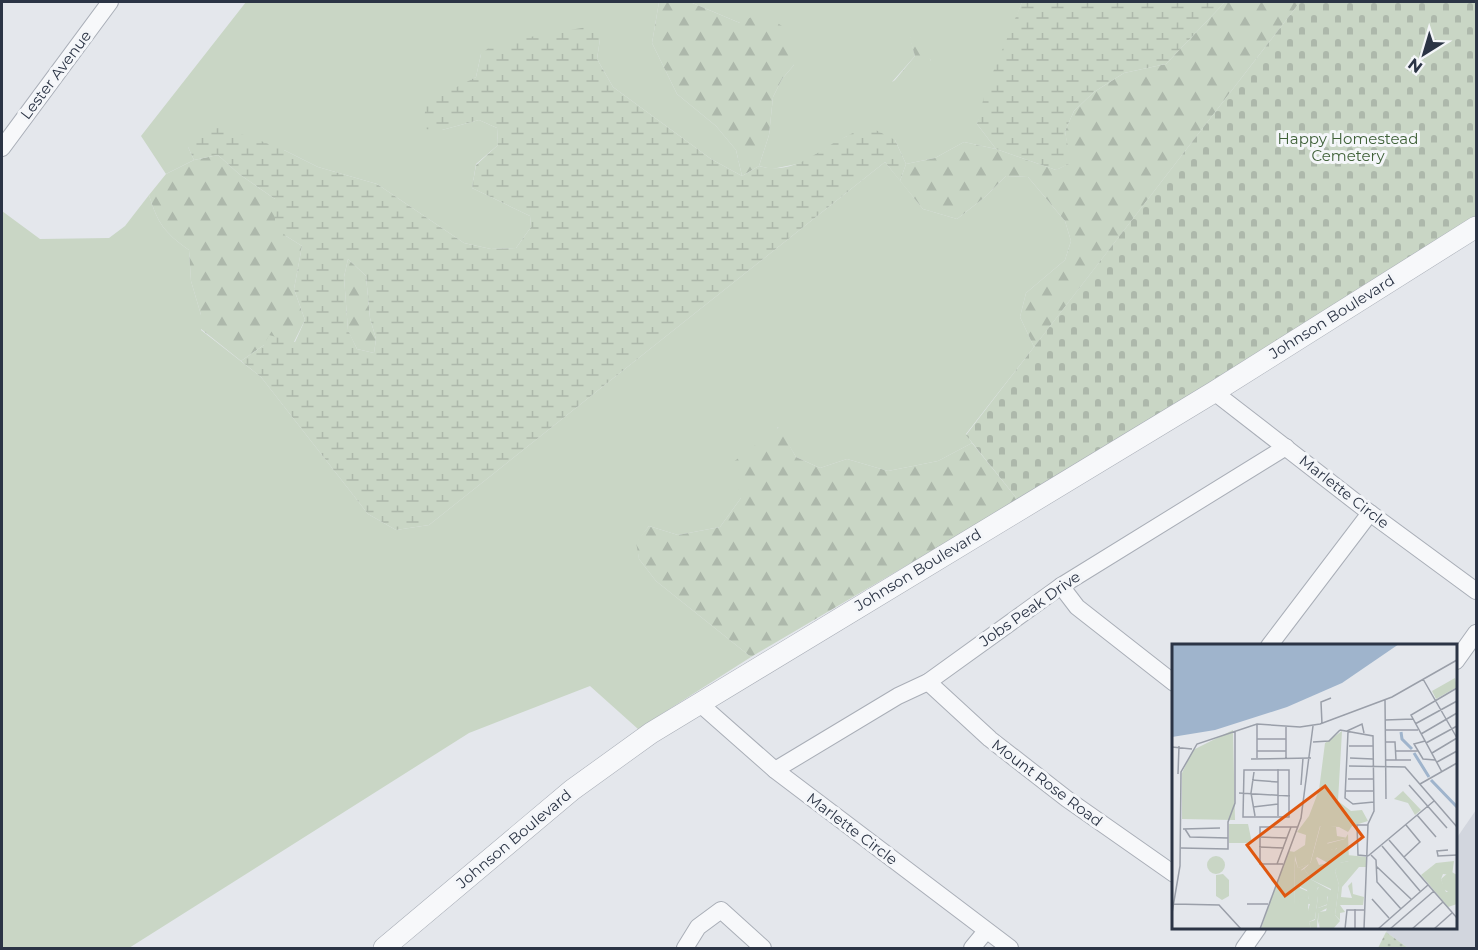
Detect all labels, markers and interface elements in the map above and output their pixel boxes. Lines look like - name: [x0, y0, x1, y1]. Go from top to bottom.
- north arrow: [1394, 24, 1454, 84]
- street label: Lester Avenue: [16, 26, 95, 123]
- text: N: [1404, 54, 1426, 77]
- park label: Happy Homestead Cemetery: [1278, 129, 1418, 165]
- street label: Johnson Boulevard: [1265, 270, 1398, 363]
- street label: Marlette Circle: [1296, 451, 1393, 533]
- street label: Johnson Boulevard: [850, 524, 985, 615]
- street label: Jobs Peak Drive: [975, 567, 1084, 651]
- inset map: [1172, 644, 1457, 929]
- street label: Mount Rose Road: [988, 735, 1106, 830]
- street label: Johnson Boulevard: [451, 785, 575, 893]
- street label: Marlette Circle: [803, 788, 901, 869]

